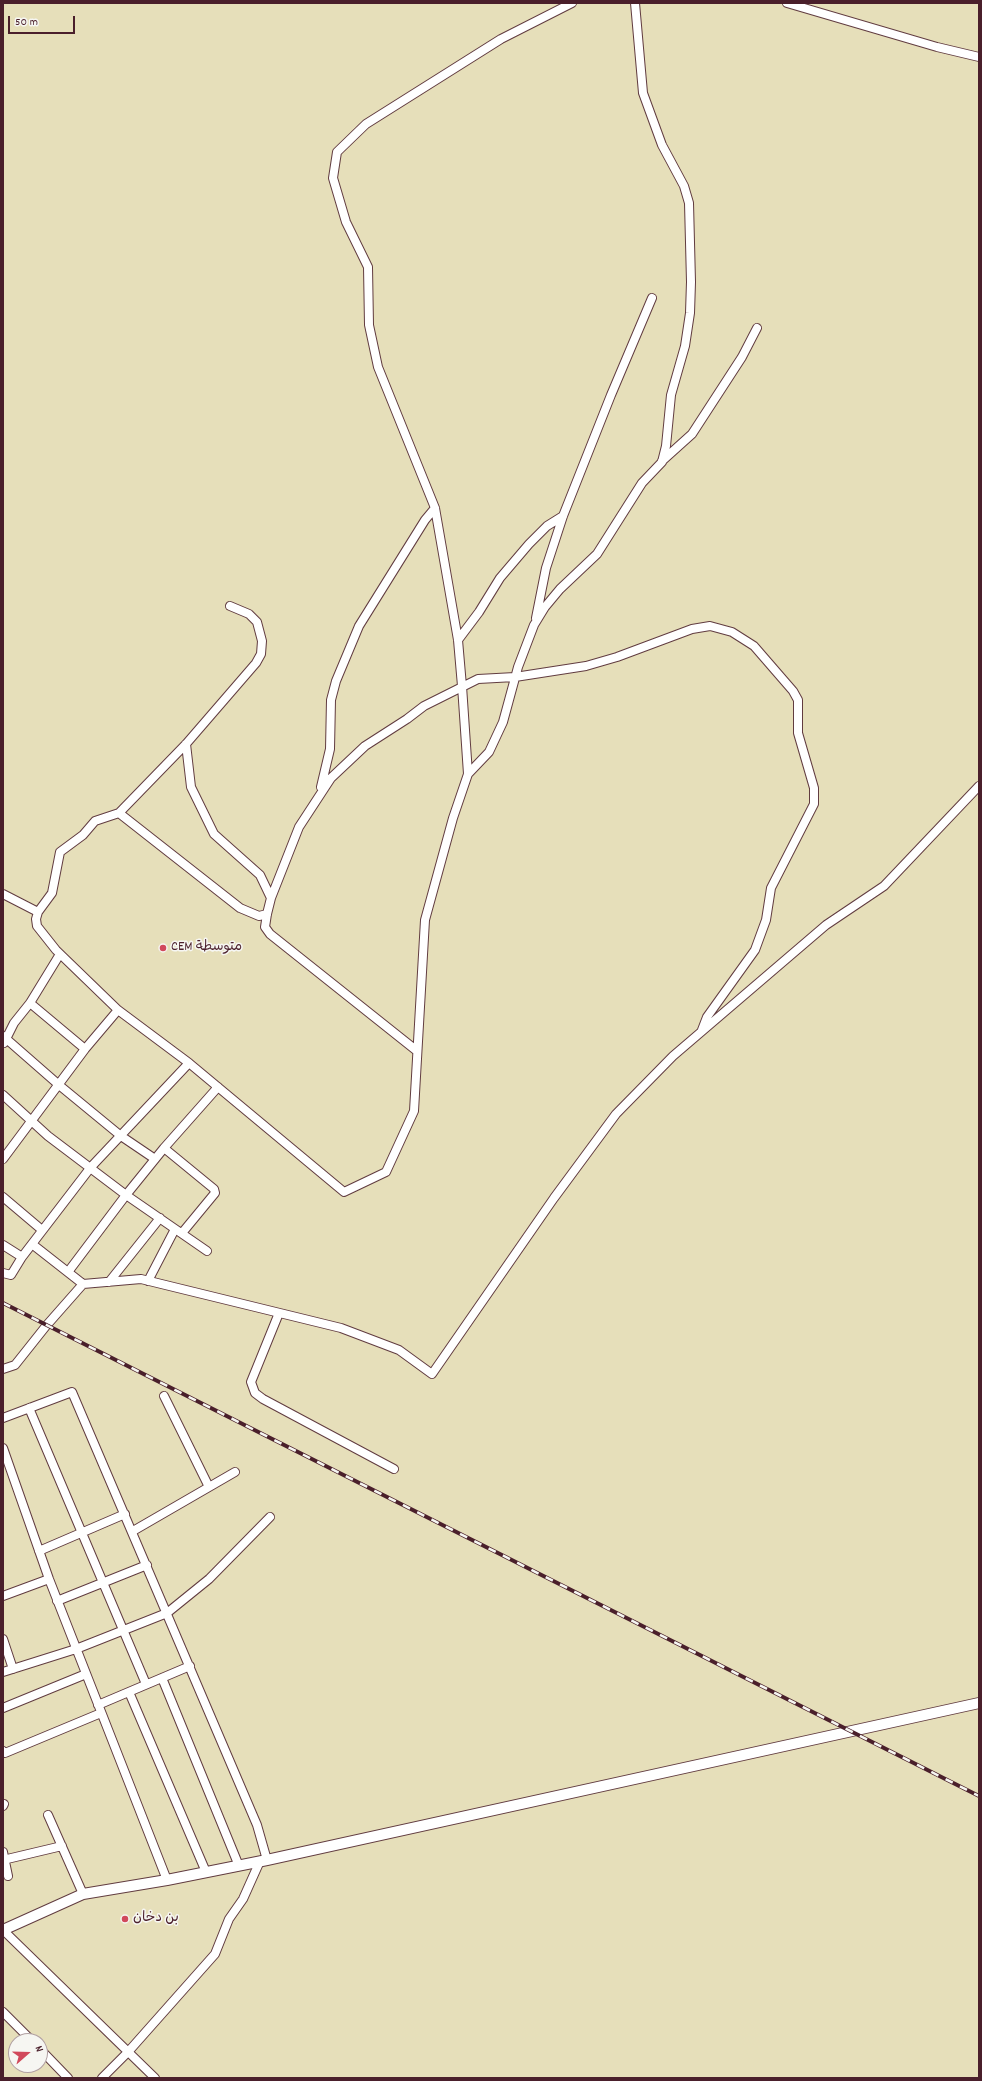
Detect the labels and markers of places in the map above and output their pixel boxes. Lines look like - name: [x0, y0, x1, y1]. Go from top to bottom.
- place label: CEM متوسطة: [171, 940, 242, 956]
- marker: CEM متوسطة: [158, 943, 168, 953]
- place label: بن دخان: [133, 1911, 179, 1927]
- marker: بن دخان: [120, 1914, 130, 1924]

